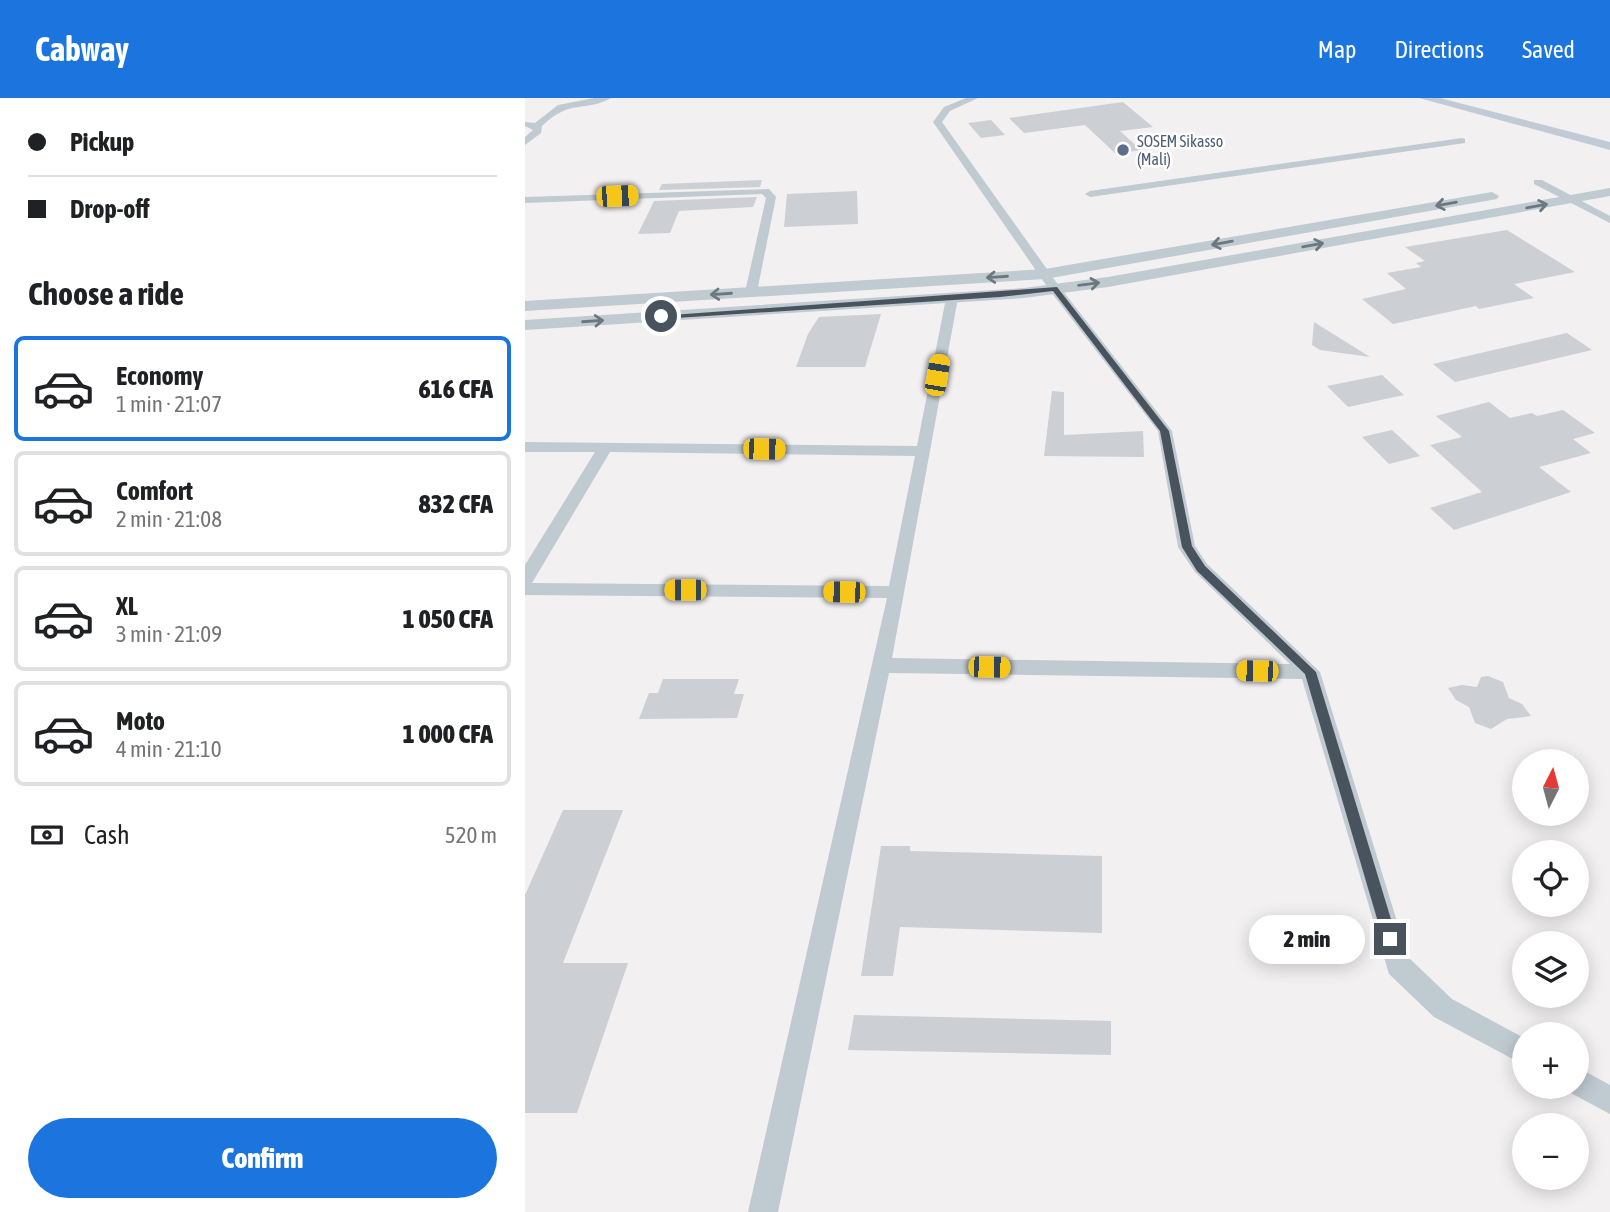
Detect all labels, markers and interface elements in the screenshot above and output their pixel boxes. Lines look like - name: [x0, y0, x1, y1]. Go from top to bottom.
- text: Cabway: [35, 30, 129, 68]
- text: Map: [1318, 36, 1356, 63]
- text: Directions: [1394, 36, 1484, 63]
- text: Saved: [1522, 36, 1575, 63]
- text: Pickup: [70, 127, 134, 157]
- place label: SOSEM Sikasso (Mali): [1137, 132, 1223, 169]
- marker: SOSEM Sikasso (Mali): [1115, 142, 1131, 158]
- car: [596, 185, 639, 207]
- text: Drop-off: [70, 194, 150, 224]
- one-way arrow: [1435, 198, 1458, 211]
- one-way arrow: [1525, 198, 1548, 212]
- one-way arrow: [1211, 237, 1234, 250]
- one-way arrow: [1301, 238, 1324, 252]
- one-way arrow: [987, 271, 1009, 284]
- text: Choose a ride: [28, 275, 184, 312]
- one-way arrow: [1077, 278, 1099, 291]
- one-way arrow: [711, 288, 733, 301]
- route start: [645, 300, 677, 332]
- one-way arrow: [581, 314, 604, 327]
- car: [924, 352, 951, 398]
- icon: car: [32, 357, 95, 420]
- text: Economy: [116, 361, 203, 391]
- text: 616 CFA: [418, 374, 493, 404]
- text: 1 min · 21:07: [116, 391, 222, 417]
- car: [743, 438, 786, 460]
- icon: car: [32, 472, 95, 535]
- text: Comfort: [116, 476, 193, 506]
- text: 832 CFA: [418, 489, 493, 519]
- text: 2 min · 21:08: [116, 506, 222, 532]
- car: [665, 580, 707, 601]
- car: [823, 581, 866, 603]
- icon: car: [32, 587, 95, 650]
- text: XL: [116, 591, 138, 621]
- text: 1 050 CFA: [403, 604, 493, 634]
- text: 3 min · 21:09: [116, 621, 222, 647]
- car: [968, 656, 1011, 678]
- car: [1236, 660, 1279, 682]
- icon: car: [32, 702, 95, 765]
- text: Moto: [116, 706, 165, 736]
- text: 1 000 CFA: [403, 719, 493, 749]
- text: 4 min · 21:10: [116, 736, 222, 762]
- north arrow: [1512, 749, 1589, 826]
- map controls: [1512, 749, 1589, 1190]
- icon: cash: [28, 816, 66, 854]
- text: Cash: [84, 820, 130, 850]
- text: 520 m: [445, 822, 497, 848]
- button: locate: [1512, 840, 1589, 917]
- callout: 2 min: [1250, 914, 1365, 964]
- route end: [1374, 923, 1406, 955]
- text: 2 min: [1284, 926, 1330, 952]
- button: layers: [1512, 931, 1589, 1008]
- button: +: [1512, 1022, 1589, 1099]
- button: −: [1512, 1113, 1589, 1190]
- button: Confirm: [28, 1118, 497, 1198]

